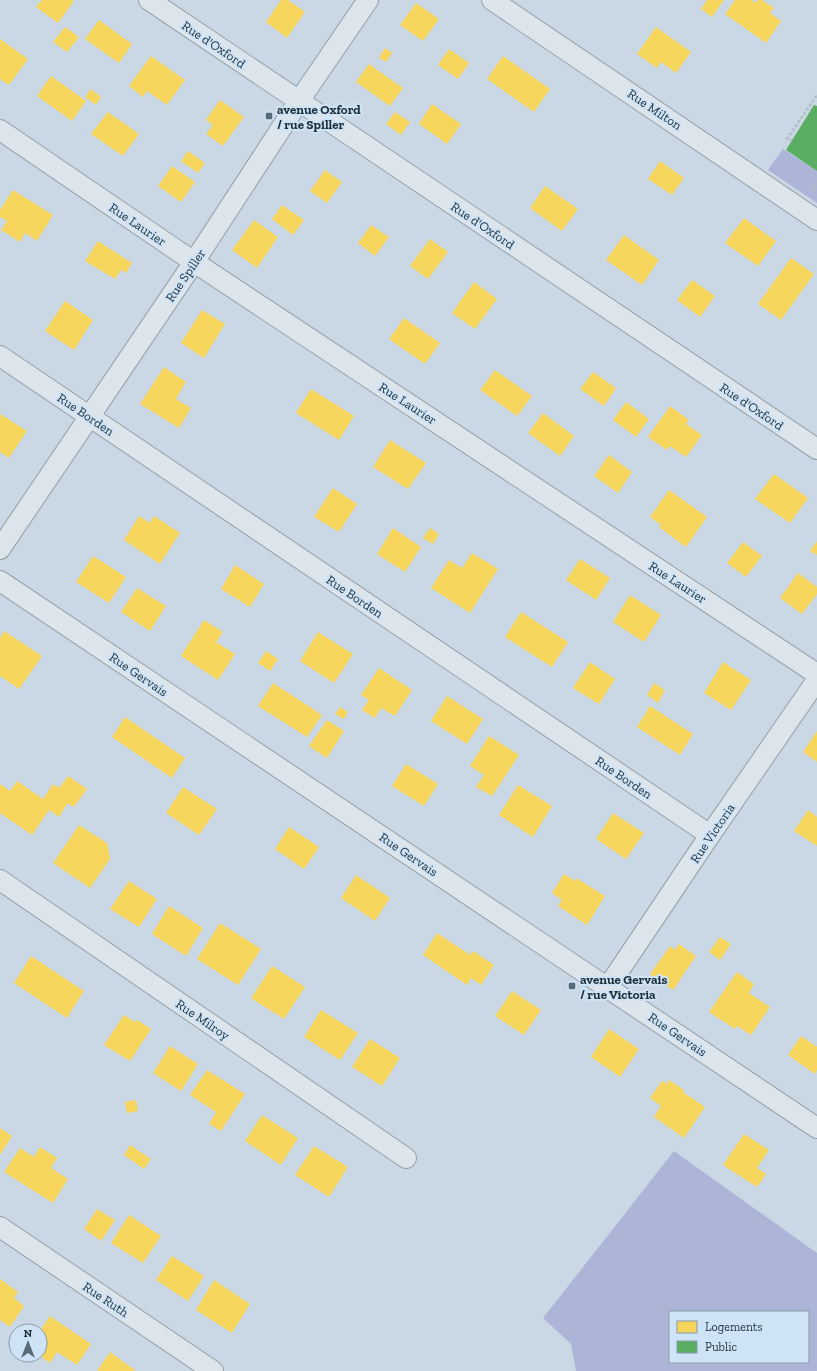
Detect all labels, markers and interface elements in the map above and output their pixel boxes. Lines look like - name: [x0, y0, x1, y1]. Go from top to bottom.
- street label: Rue d'Oxford: [179, 18, 248, 71]
- street label: Rue Milton: [625, 86, 685, 133]
- place label: avenue Oxford / rue Spiller: [277, 102, 361, 132]
- marker: avenue Oxford / rue Spiller: [264, 111, 274, 121]
- street label: Rue d'Oxford: [448, 199, 517, 252]
- street label: Rue Laurier: [106, 200, 169, 249]
- street label: Rue Spiller: [162, 246, 209, 305]
- street label: Rue Laurier: [376, 379, 439, 428]
- street label: Rue d'Oxford: [717, 380, 786, 433]
- street label: Rue Borden: [55, 390, 117, 439]
- street label: Rue Laurier: [646, 558, 709, 607]
- street label: Rue Borden: [324, 572, 386, 621]
- street label: Rue Gervais: [107, 649, 171, 700]
- street label: Rue Borden: [593, 753, 655, 802]
- street label: Rue Victoria: [687, 800, 738, 866]
- street label: Rue Gervais: [377, 829, 441, 880]
- place label: avenue Gervais / rue Victoria: [580, 972, 667, 1002]
- marker: avenue Gervais / rue Victoria: [567, 981, 577, 991]
- street label: Rue Milroy: [173, 996, 233, 1043]
- street label: Rue Gervais: [646, 1009, 710, 1060]
- street label: Rue Ruth: [80, 1279, 132, 1321]
- legend: [669, 1311, 809, 1363]
- text: Logements: [705, 1320, 763, 1334]
- north arrow: [8, 1323, 48, 1363]
- text: N: [24, 1327, 33, 1340]
- text: Public: [705, 1340, 738, 1354]

